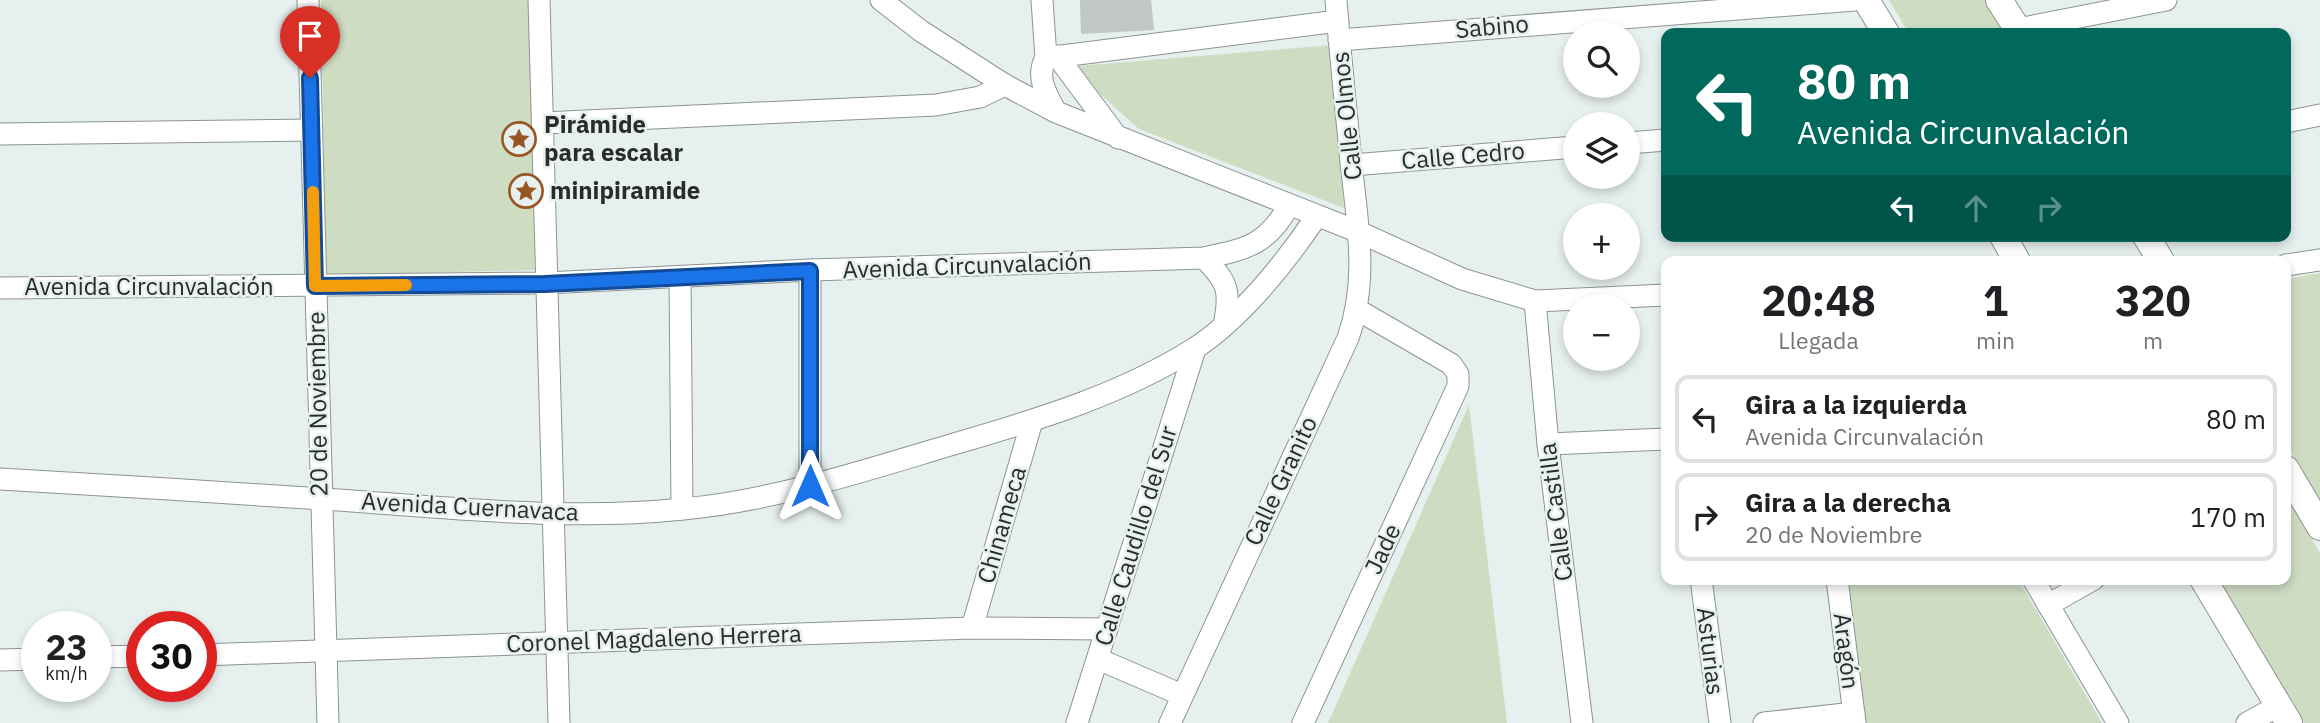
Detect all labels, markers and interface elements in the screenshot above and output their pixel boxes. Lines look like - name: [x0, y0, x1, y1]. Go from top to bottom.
- pin: [280, 6, 340, 78]
- street label: Sabino: [1454, 7, 1530, 45]
- icon: arrive: [291, 17, 329, 55]
- map controls: [1563, 21, 1640, 371]
- button: search: [1563, 21, 1640, 98]
- text: 80 m: [1797, 49, 1911, 112]
- street label: Calle Olmos: [1323, 50, 1369, 182]
- icon: left: [1682, 56, 1773, 147]
- place label: Pirámide para escalar: [544, 108, 684, 168]
- text: Avenida Circunvalación: [1797, 111, 2129, 153]
- button: layers: [1563, 112, 1640, 189]
- place icon: Pirámide para escalar: [500, 120, 538, 158]
- street label: Calle Cedro: [1400, 134, 1526, 176]
- place icon: minipiramide: [507, 172, 545, 210]
- place label: minipiramide: [550, 174, 700, 206]
- icon: left: [1884, 189, 1922, 227]
- icon: ahead: [1957, 189, 1995, 227]
- icon: right: [2030, 189, 2068, 227]
- button: +: [1563, 203, 1640, 280]
- street label: Avenida Circunvalación: [842, 245, 1092, 285]
- street label: Avenida Circunvalación: [24, 270, 274, 302]
- text: 20:48: [1761, 273, 1876, 328]
- text: 1: [1983, 273, 2008, 328]
- text: 320: [2115, 273, 2191, 328]
- button: −: [1563, 294, 1640, 371]
- street label: 20 de Noviembre: [299, 311, 335, 497]
- text: Llegada: [1778, 325, 1859, 355]
- text: min: [1976, 325, 2015, 355]
- text: m: [2143, 325, 2163, 355]
- text: Gira a la izquierda: [1745, 387, 1967, 421]
- icon: left: [1686, 400, 1724, 438]
- text: 80 m: [2206, 402, 2266, 436]
- street label: Calle Granito: [1236, 411, 1324, 550]
- text: Avenida Circunvalación: [1745, 421, 1984, 451]
- street label: Calle Caudillo del Sur: [1086, 422, 1184, 650]
- street label: Calle Castilla: [1531, 441, 1579, 583]
- position arrow: [773, 449, 847, 523]
- street label: Chinameca: [969, 462, 1033, 587]
- street label: Avenida Cuernavaca: [360, 484, 580, 528]
- text: Gira a la derecha: [1745, 485, 1951, 519]
- icon: right: [1686, 498, 1724, 536]
- text: 170 m: [2190, 500, 2266, 534]
- street label: Jade: [1357, 518, 1408, 579]
- text: 20 de Noviembre: [1745, 519, 1922, 549]
- street label: Asturias: [1690, 605, 1732, 697]
- speed limit sign: 30: [126, 611, 217, 702]
- street label: Aragón: [1826, 611, 1868, 691]
- street label: Coronel Magdaleno Herrera: [506, 617, 803, 659]
- text: 23: [45, 624, 88, 670]
- text: km/h: [45, 662, 88, 685]

